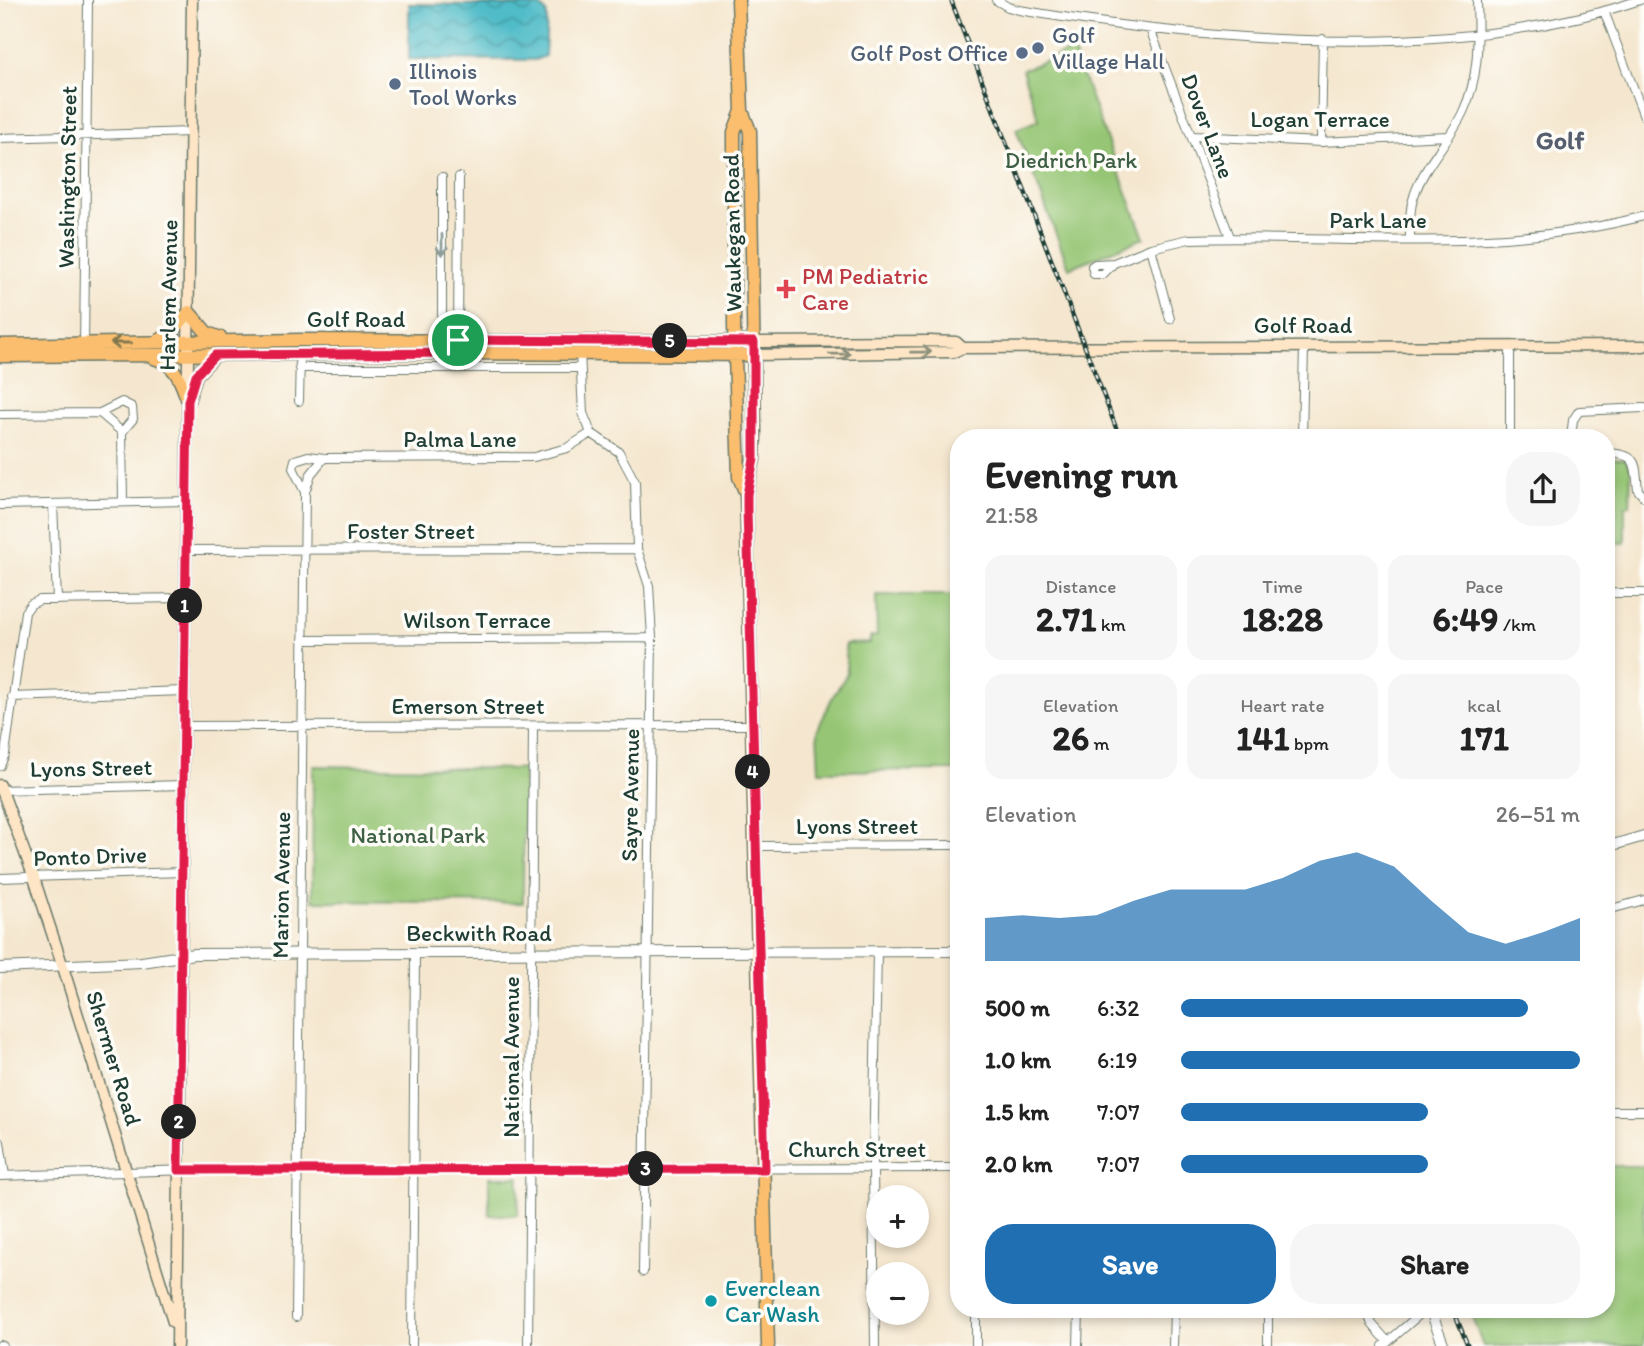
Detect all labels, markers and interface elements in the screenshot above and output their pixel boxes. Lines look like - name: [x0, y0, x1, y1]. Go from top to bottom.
- place label: Golf Village Hall: [1052, 21, 1165, 75]
- place label: Golf Post Office: [850, 39, 1008, 67]
- marker: Golf Village Hall: [1030, 40, 1046, 56]
- marker: Golf Post Office: [1014, 45, 1030, 61]
- place label: Illinois Tool Works: [409, 57, 517, 111]
- street label: Dover Lane: [1175, 70, 1241, 182]
- marker: Illinois Tool Works: [387, 76, 403, 92]
- street label: Washington Street: [51, 85, 83, 269]
- street label: Logan Terrace: [1250, 105, 1390, 133]
- district label: Golf: [1536, 124, 1584, 156]
- park label: Diedrich Park: [1005, 146, 1137, 174]
- street label: Waukegan Road: [717, 153, 747, 312]
- street label: Park Lane: [1329, 206, 1427, 234]
- street label: Harlem Avenue: [153, 219, 183, 371]
- one-way arrow: [435, 234, 449, 257]
- place label: PM Pediatric Care: [802, 262, 928, 316]
- marker: PM Pediatric Care: [776, 279, 796, 299]
- street label: Golf Road: [307, 305, 406, 333]
- pin: [428, 310, 488, 370]
- street label: Golf Road: [1254, 311, 1353, 339]
- icon: arrive: [439, 321, 477, 359]
- pin: 5: [652, 324, 688, 358]
- text: 5: [665, 329, 674, 352]
- one-way arrow: [110, 336, 133, 350]
- one-way arrow: [909, 346, 932, 359]
- one-way arrow: [828, 347, 851, 361]
- street label: Palma Lane: [403, 425, 517, 453]
- text: Evening run: [985, 452, 1178, 498]
- button: share: [1506, 452, 1580, 526]
- text: 21:58: [985, 501, 1038, 529]
- street label: Foster Street: [347, 517, 475, 545]
- text: Distance: [1045, 575, 1116, 598]
- text: Time: [1262, 575, 1303, 598]
- text: Pace: [1465, 575, 1503, 598]
- pin: 1: [168, 588, 202, 624]
- text: 1: [180, 594, 189, 617]
- text: 2.71: [1036, 598, 1096, 640]
- text: 18:28: [1242, 598, 1323, 640]
- text: 6:49: [1432, 598, 1499, 640]
- street label: Wilson Terrace: [403, 606, 551, 634]
- text: km: [1096, 613, 1126, 636]
- text: /km: [1499, 613, 1536, 636]
- street label: Emerson Street: [391, 692, 545, 720]
- text: Elevation: [1043, 694, 1119, 717]
- text: Heart rate: [1240, 694, 1325, 717]
- text: kcal: [1467, 694, 1501, 717]
- text: 26: [1052, 717, 1089, 759]
- text: 141: [1236, 717, 1289, 759]
- text: 171: [1459, 717, 1509, 759]
- street label: Sayre Avenue: [615, 728, 645, 862]
- text: m: [1089, 732, 1109, 755]
- text: bpm: [1289, 732, 1329, 755]
- street label: Lyons Street: [30, 753, 153, 783]
- pin: 4: [736, 754, 770, 790]
- text: 4: [747, 760, 758, 783]
- text: Elevation: [985, 800, 1076, 828]
- text: 26–51 m: [1496, 800, 1580, 828]
- street label: Marion Avenue: [266, 811, 296, 959]
- street label: Lyons Street: [796, 812, 919, 840]
- park label: National Park: [351, 821, 486, 849]
- street label: Ponto Drive: [33, 840, 147, 872]
- street label: Beckwith Road: [406, 919, 552, 947]
- street label: National Avenue: [497, 976, 525, 1138]
- street label: Shermer Road: [80, 987, 148, 1129]
- text: 500 m: [985, 994, 1050, 1022]
- text: 6:32: [1097, 994, 1139, 1022]
- text: 1.0 km: [985, 1046, 1051, 1074]
- text: 6:19: [1097, 1046, 1138, 1074]
- text: 1.5 km: [985, 1098, 1049, 1126]
- text: 7:07: [1097, 1098, 1140, 1126]
- pin: 2: [162, 1104, 196, 1140]
- text: 2: [174, 1110, 184, 1133]
- street label: Church Street: [788, 1135, 926, 1163]
- text: 2.0 km: [985, 1150, 1053, 1178]
- text: 7:07: [1097, 1150, 1140, 1178]
- pin: 3: [628, 1152, 664, 1186]
- text: 3: [640, 1157, 651, 1180]
- map controls: [866, 1185, 929, 1325]
- button: +: [866, 1185, 929, 1248]
- button: Save: [985, 1224, 1276, 1304]
- button: Share: [1290, 1224, 1580, 1304]
- button: −: [866, 1262, 929, 1325]
- place label: Everclean Car Wash: [725, 1274, 820, 1328]
- marker: Everclean Car Wash: [703, 1293, 719, 1309]

